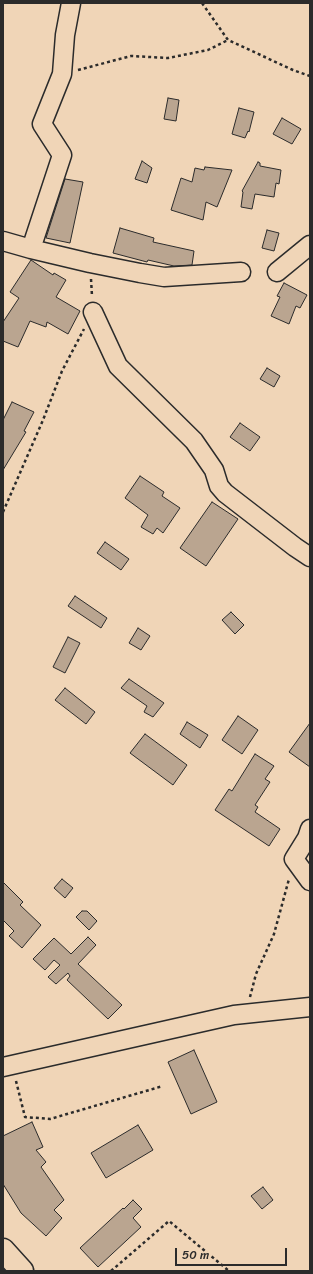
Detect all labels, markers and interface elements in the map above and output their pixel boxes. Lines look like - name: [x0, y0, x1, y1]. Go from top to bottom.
- scale bar: [177, 1240, 289, 1266]
- text: 50 m: [182, 1244, 209, 1266]

